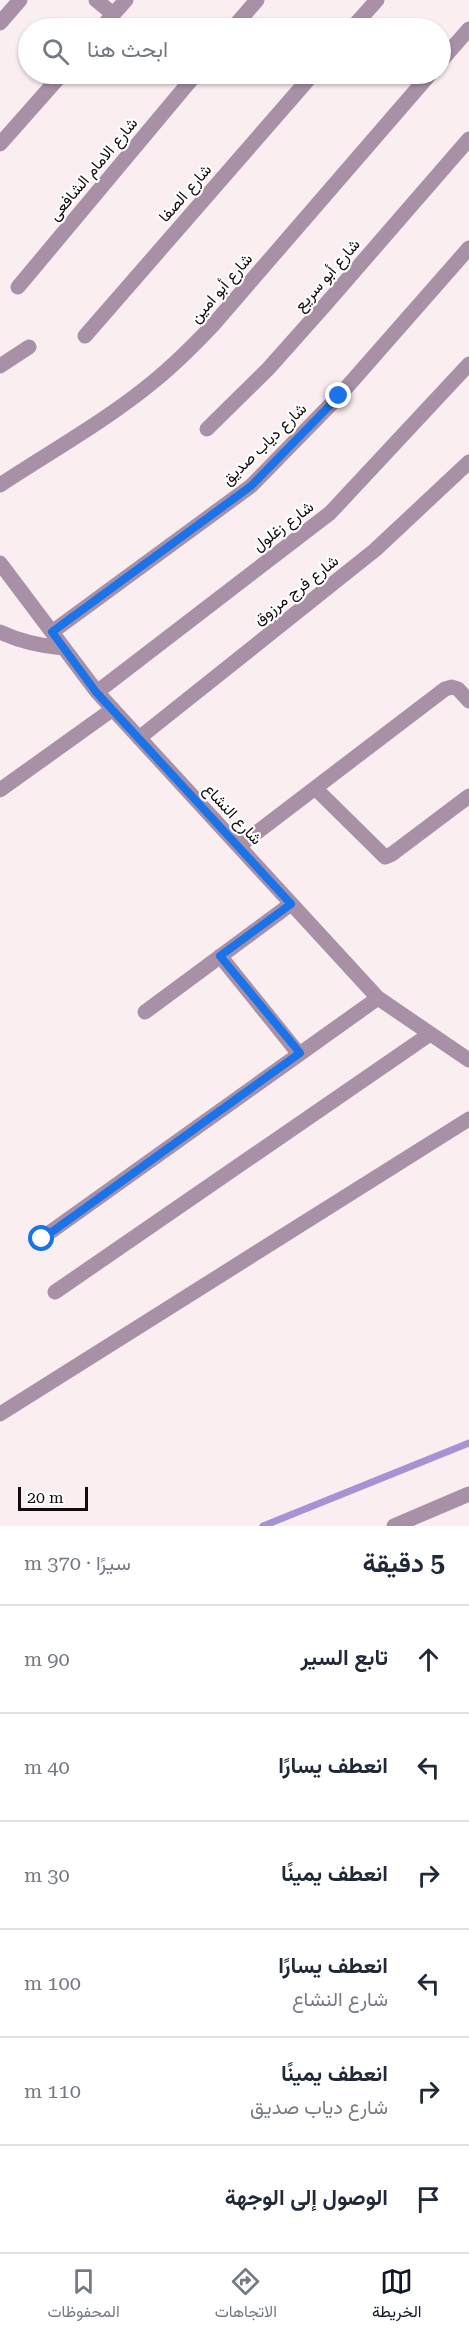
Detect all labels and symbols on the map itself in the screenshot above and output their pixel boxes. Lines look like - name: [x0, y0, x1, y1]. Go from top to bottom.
- street label: شارع الامام الشافعى: [45, 114, 143, 225]
- street label: شارع الصفا: [155, 160, 217, 227]
- street label: شارع أبو سريع: [290, 235, 365, 317]
- street label: شارع أبو امين: [186, 249, 258, 328]
- route end: [325, 382, 351, 408]
- street label: شارع دياب صديق: [218, 399, 312, 491]
- street label: شارع زغلول: [249, 497, 318, 557]
- street label: شارع فرج مرزوق: [250, 551, 343, 631]
- street label: شارع النشاع: [198, 779, 266, 850]
- route start: [28, 1225, 54, 1251]
- scale bar: [18, 1484, 88, 1512]

